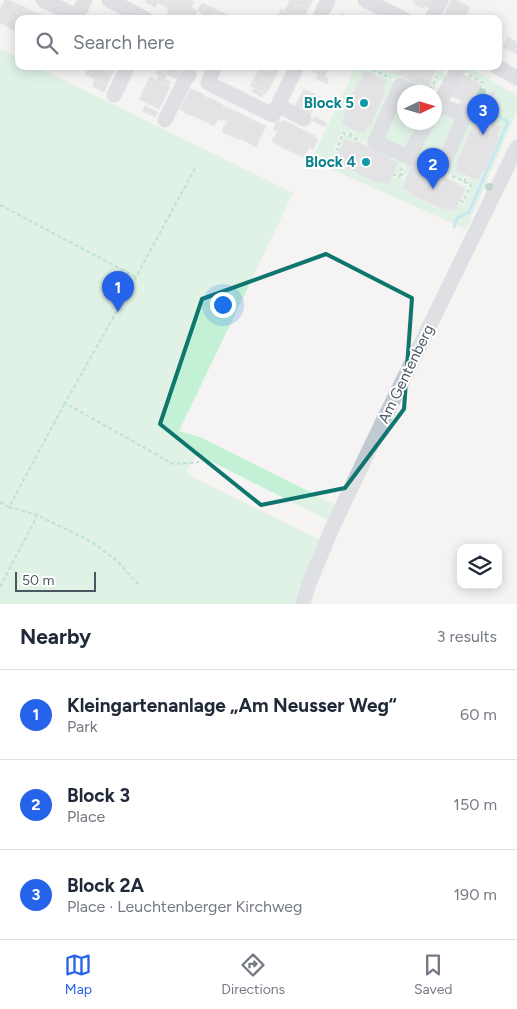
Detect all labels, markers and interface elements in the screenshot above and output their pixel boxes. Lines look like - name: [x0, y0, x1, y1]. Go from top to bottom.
- search box: [15, 15, 502, 70]
- icon: search: [33, 29, 61, 57]
- text: Search here: [73, 31, 175, 54]
- north arrow: [397, 85, 442, 130]
- place label: Block 5: [304, 94, 354, 112]
- pin: 3: [467, 94, 499, 135]
- marker: Block 5: [358, 97, 370, 109]
- pin: 2: [417, 148, 449, 189]
- place label: Block 4: [305, 153, 356, 171]
- marker: Block 4: [360, 156, 372, 168]
- pin: 1: [102, 271, 134, 312]
- your location: [210, 292, 236, 318]
- street label: Am Gentenberg: [374, 322, 438, 426]
- map controls: [457, 544, 502, 589]
- button: layers: [457, 544, 502, 589]
- scale bar: [15, 569, 96, 592]
- text: 50 m: [22, 572, 54, 589]
- text: Nearby: [20, 624, 91, 649]
- text: 3 results: [437, 627, 497, 646]
- text: Kleingartenanlage „Am Neusser Weg“: [67, 694, 397, 717]
- text: 1: [33, 705, 39, 724]
- text: 60 m: [460, 705, 497, 724]
- text: Park: [67, 717, 97, 736]
- text: Block 3: [67, 784, 130, 807]
- text: 2: [31, 795, 41, 814]
- text: 150 m: [453, 795, 497, 814]
- text: Place: [67, 807, 105, 826]
- text: Block 2A: [67, 874, 144, 897]
- text: 3: [32, 885, 40, 904]
- text: 190 m: [454, 885, 497, 904]
- text: Place · Leuchtenberger Kirchweg: [67, 897, 302, 916]
- tab: Map: [64, 951, 92, 998]
- tab: Directions: [221, 951, 285, 998]
- tab: Saved: [414, 951, 453, 998]

